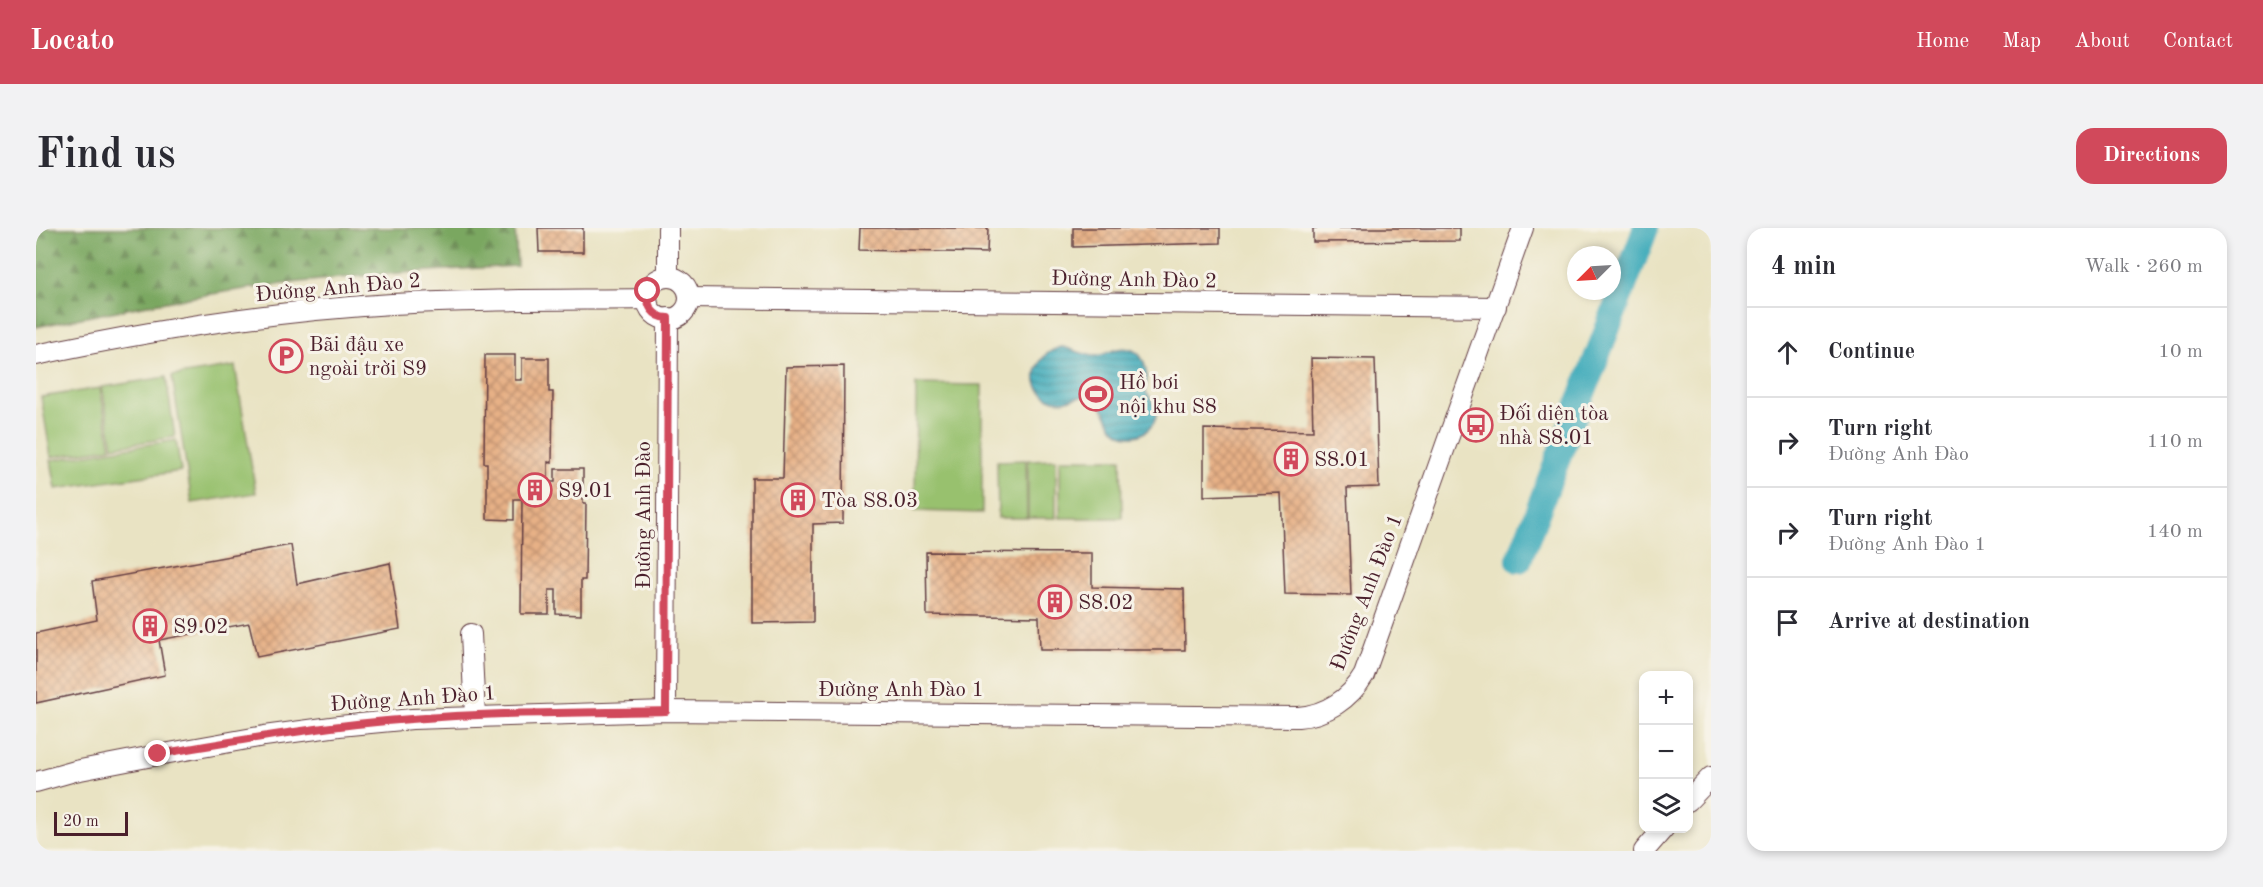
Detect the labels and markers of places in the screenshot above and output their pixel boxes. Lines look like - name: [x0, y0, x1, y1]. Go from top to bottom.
- place label: Bãi đậu xe ngoài trời S9: [309, 335, 427, 380]
- parking icon: Bãi đậu xe ngoài trời S9: [268, 338, 304, 374]
- place label: Hồ bơi nội khu S8: [1119, 371, 1217, 418]
- sports icon: Hồ bơi nội khu S8: [1078, 376, 1114, 412]
- place label: Đối diện tòa nhà S8.01: [1499, 403, 1609, 449]
- bus stop icon: Đối diện tòa nhà S8.01: [1458, 407, 1494, 443]
- building icon: S8.01: [1273, 441, 1309, 477]
- place label: S8.01: [1314, 450, 1369, 471]
- building icon: S9.01: [517, 472, 553, 508]
- place label: S9.01: [558, 481, 613, 502]
- building icon: Tòa S8.03: [780, 482, 816, 518]
- place label: Tòa S8.03: [821, 491, 918, 512]
- building icon: S8.02: [1037, 584, 1073, 620]
- place label: S8.02: [1078, 593, 1133, 614]
- building icon: S9.02: [132, 608, 168, 644]
- place label: S9.02: [173, 617, 228, 638]

